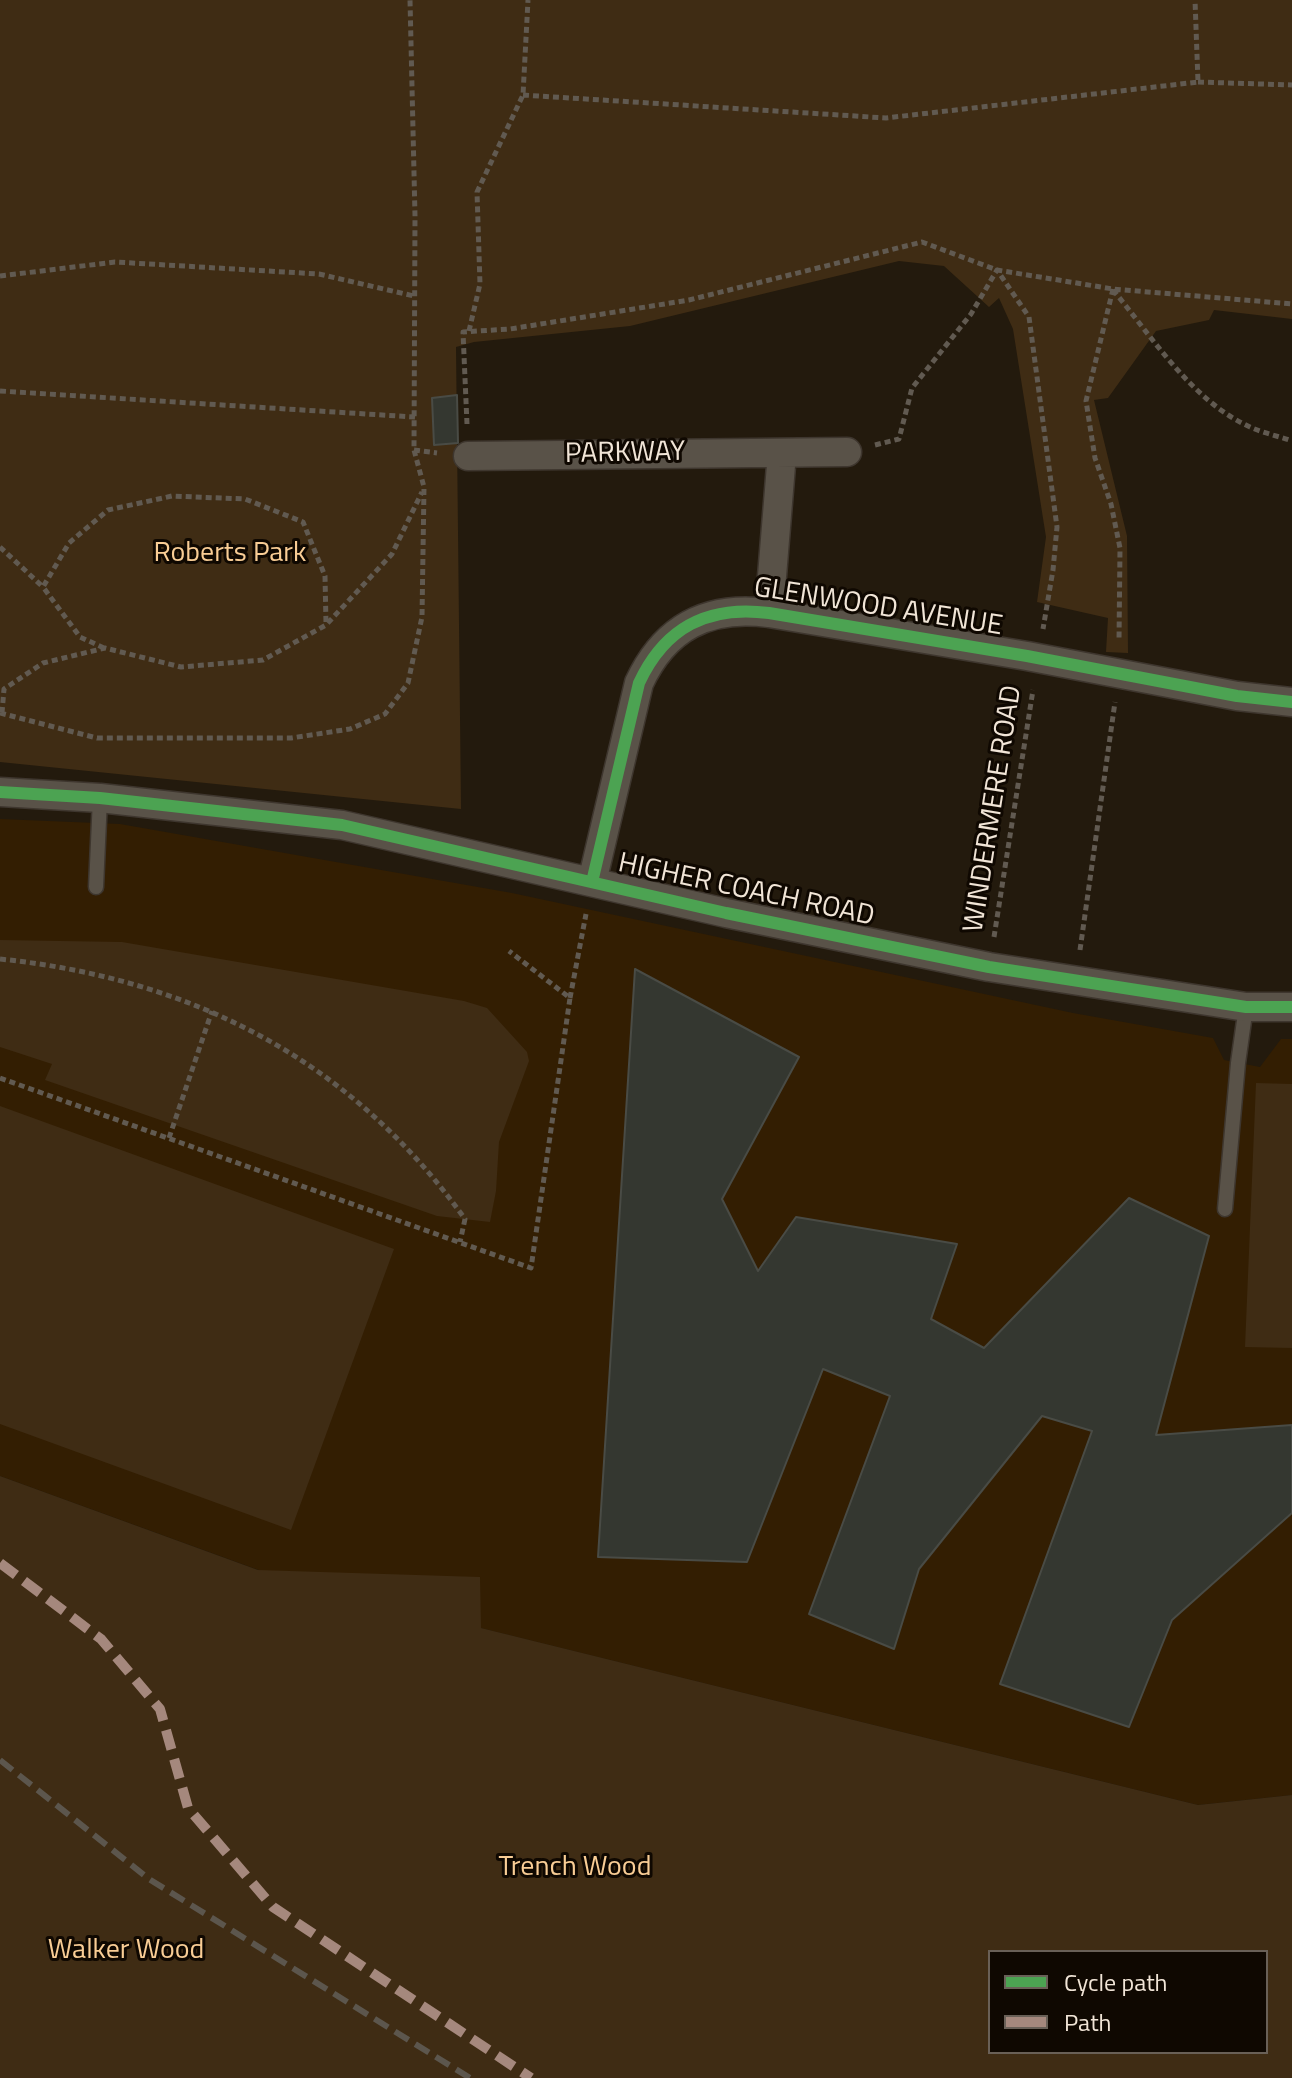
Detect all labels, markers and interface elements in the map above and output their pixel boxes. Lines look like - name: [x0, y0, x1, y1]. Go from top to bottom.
- street label: PARKWAY: [565, 436, 685, 472]
- park label: Roberts Park: [154, 537, 306, 571]
- street label: GLENWOOD AVENUE: [751, 572, 1005, 644]
- street label: WINDERMERE ROAD: [958, 683, 1030, 935]
- street label: HIGHER COACH ROAD: [615, 847, 877, 935]
- park label: Trench Wood: [499, 1851, 651, 1885]
- park label: Walker Wood: [48, 1934, 204, 1968]
- legend: [988, 1950, 1268, 2054]
- text: Cycle path: [1064, 1964, 1167, 2000]
- text: Path: [1064, 2004, 1111, 2040]

